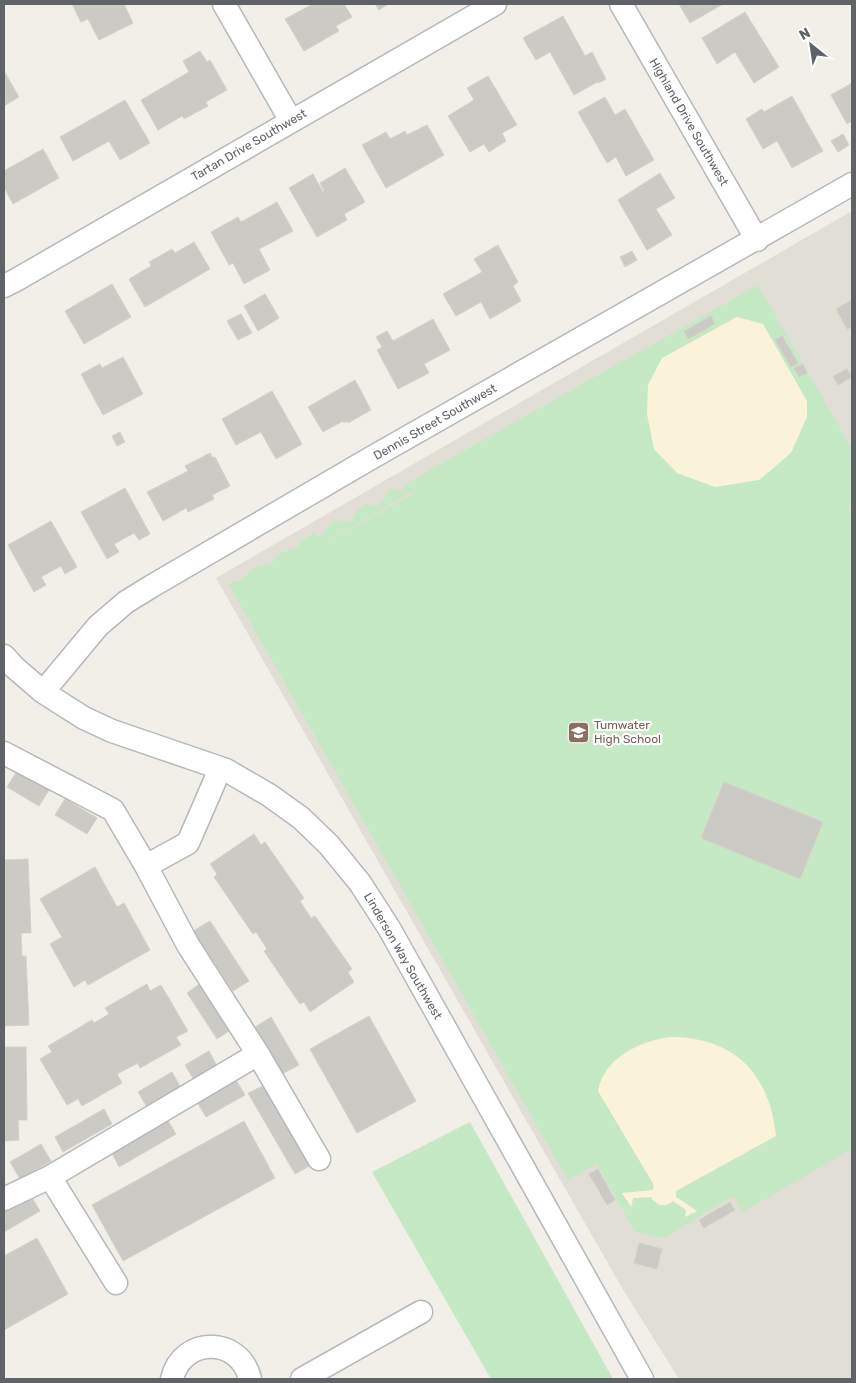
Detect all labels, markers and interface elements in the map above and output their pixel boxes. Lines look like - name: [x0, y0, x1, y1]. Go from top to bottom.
- north arrow: [786, 20, 836, 70]
- text: N: [796, 24, 813, 44]
- street label: Highland Drive Southwest: [647, 56, 731, 189]
- street label: Tartan Drive Southwest: [189, 106, 309, 184]
- street label: Dennis Street Southwest: [371, 381, 499, 463]
- place label: Tumwater High School: [594, 718, 661, 746]
- school or university icon: Tumwater High School: [566, 720, 590, 744]
- street label: Linderson Way Southwest: [361, 890, 445, 1022]

